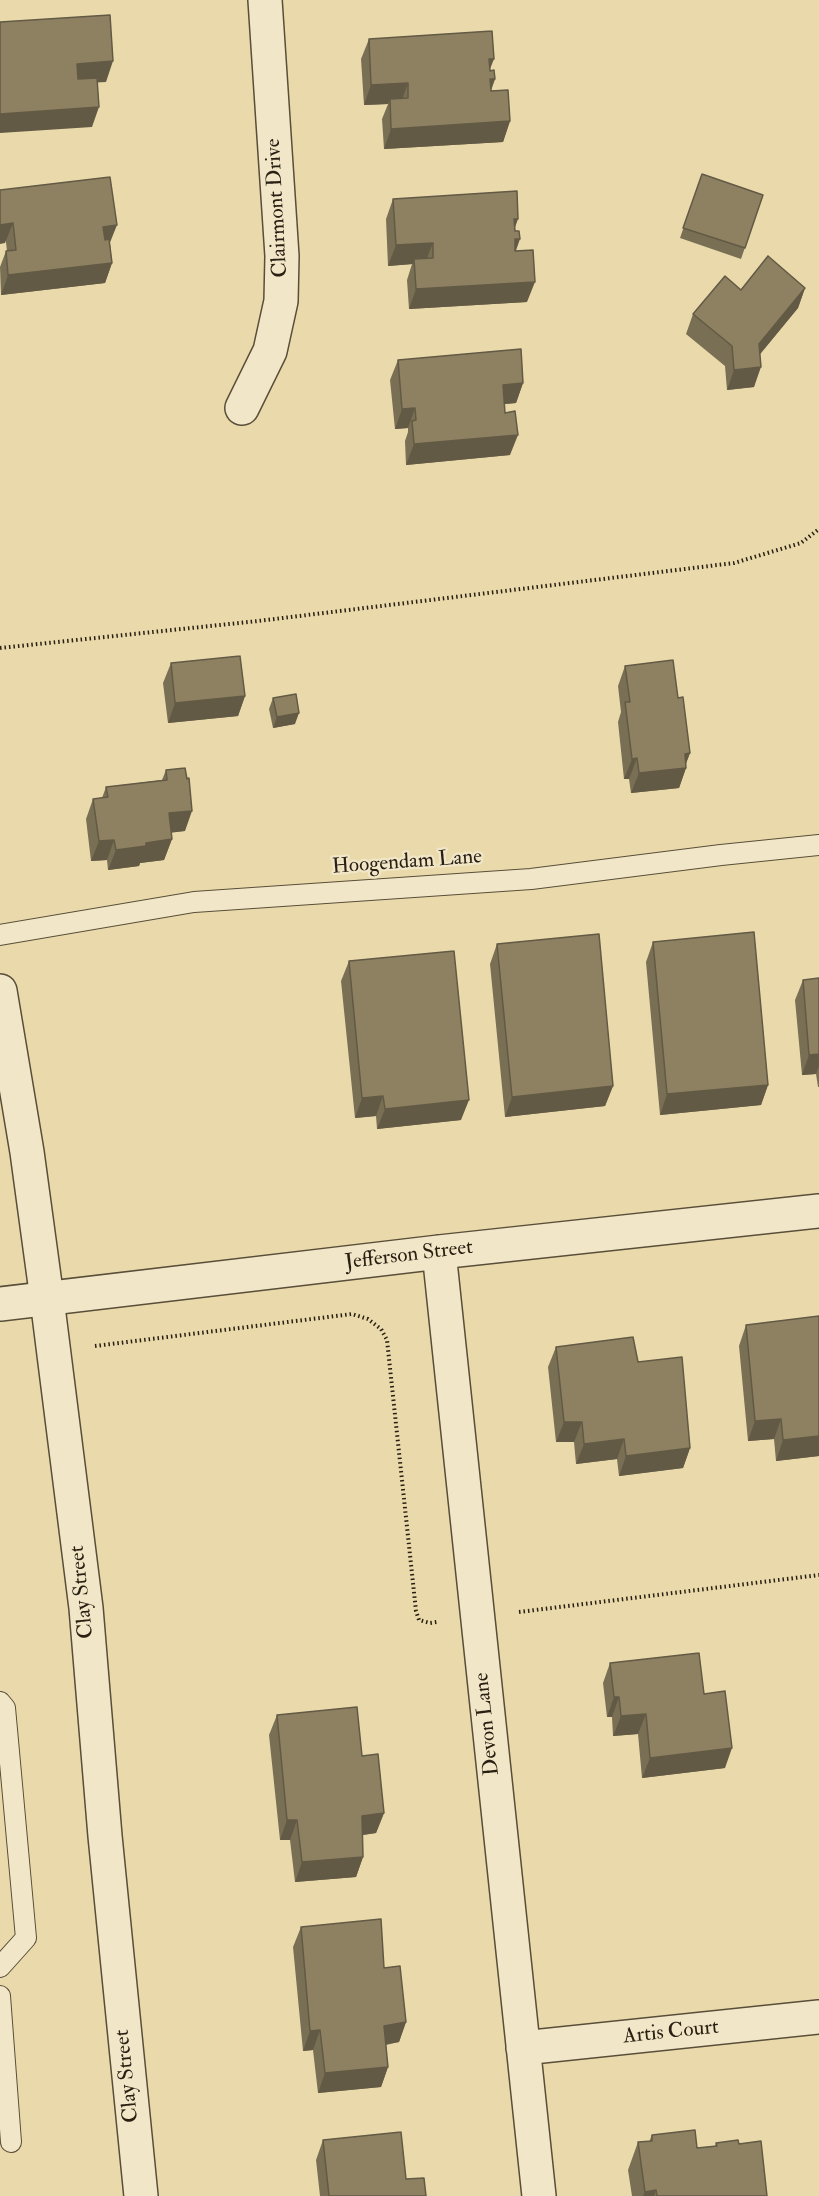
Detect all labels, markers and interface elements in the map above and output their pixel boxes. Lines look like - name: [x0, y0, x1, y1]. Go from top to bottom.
- street label: Clairmont Drive: [262, 138, 294, 278]
- street label: Hoogendam Lane: [331, 845, 483, 881]
- street label: Jefferson Street: [344, 1236, 474, 1276]
- street label: Clay Street: [66, 1544, 100, 1640]
- street label: Devon Lane: [470, 1671, 506, 1777]
- street label: Artis Court: [622, 2015, 720, 2051]
- street label: Clay Street: [111, 2028, 145, 2124]

